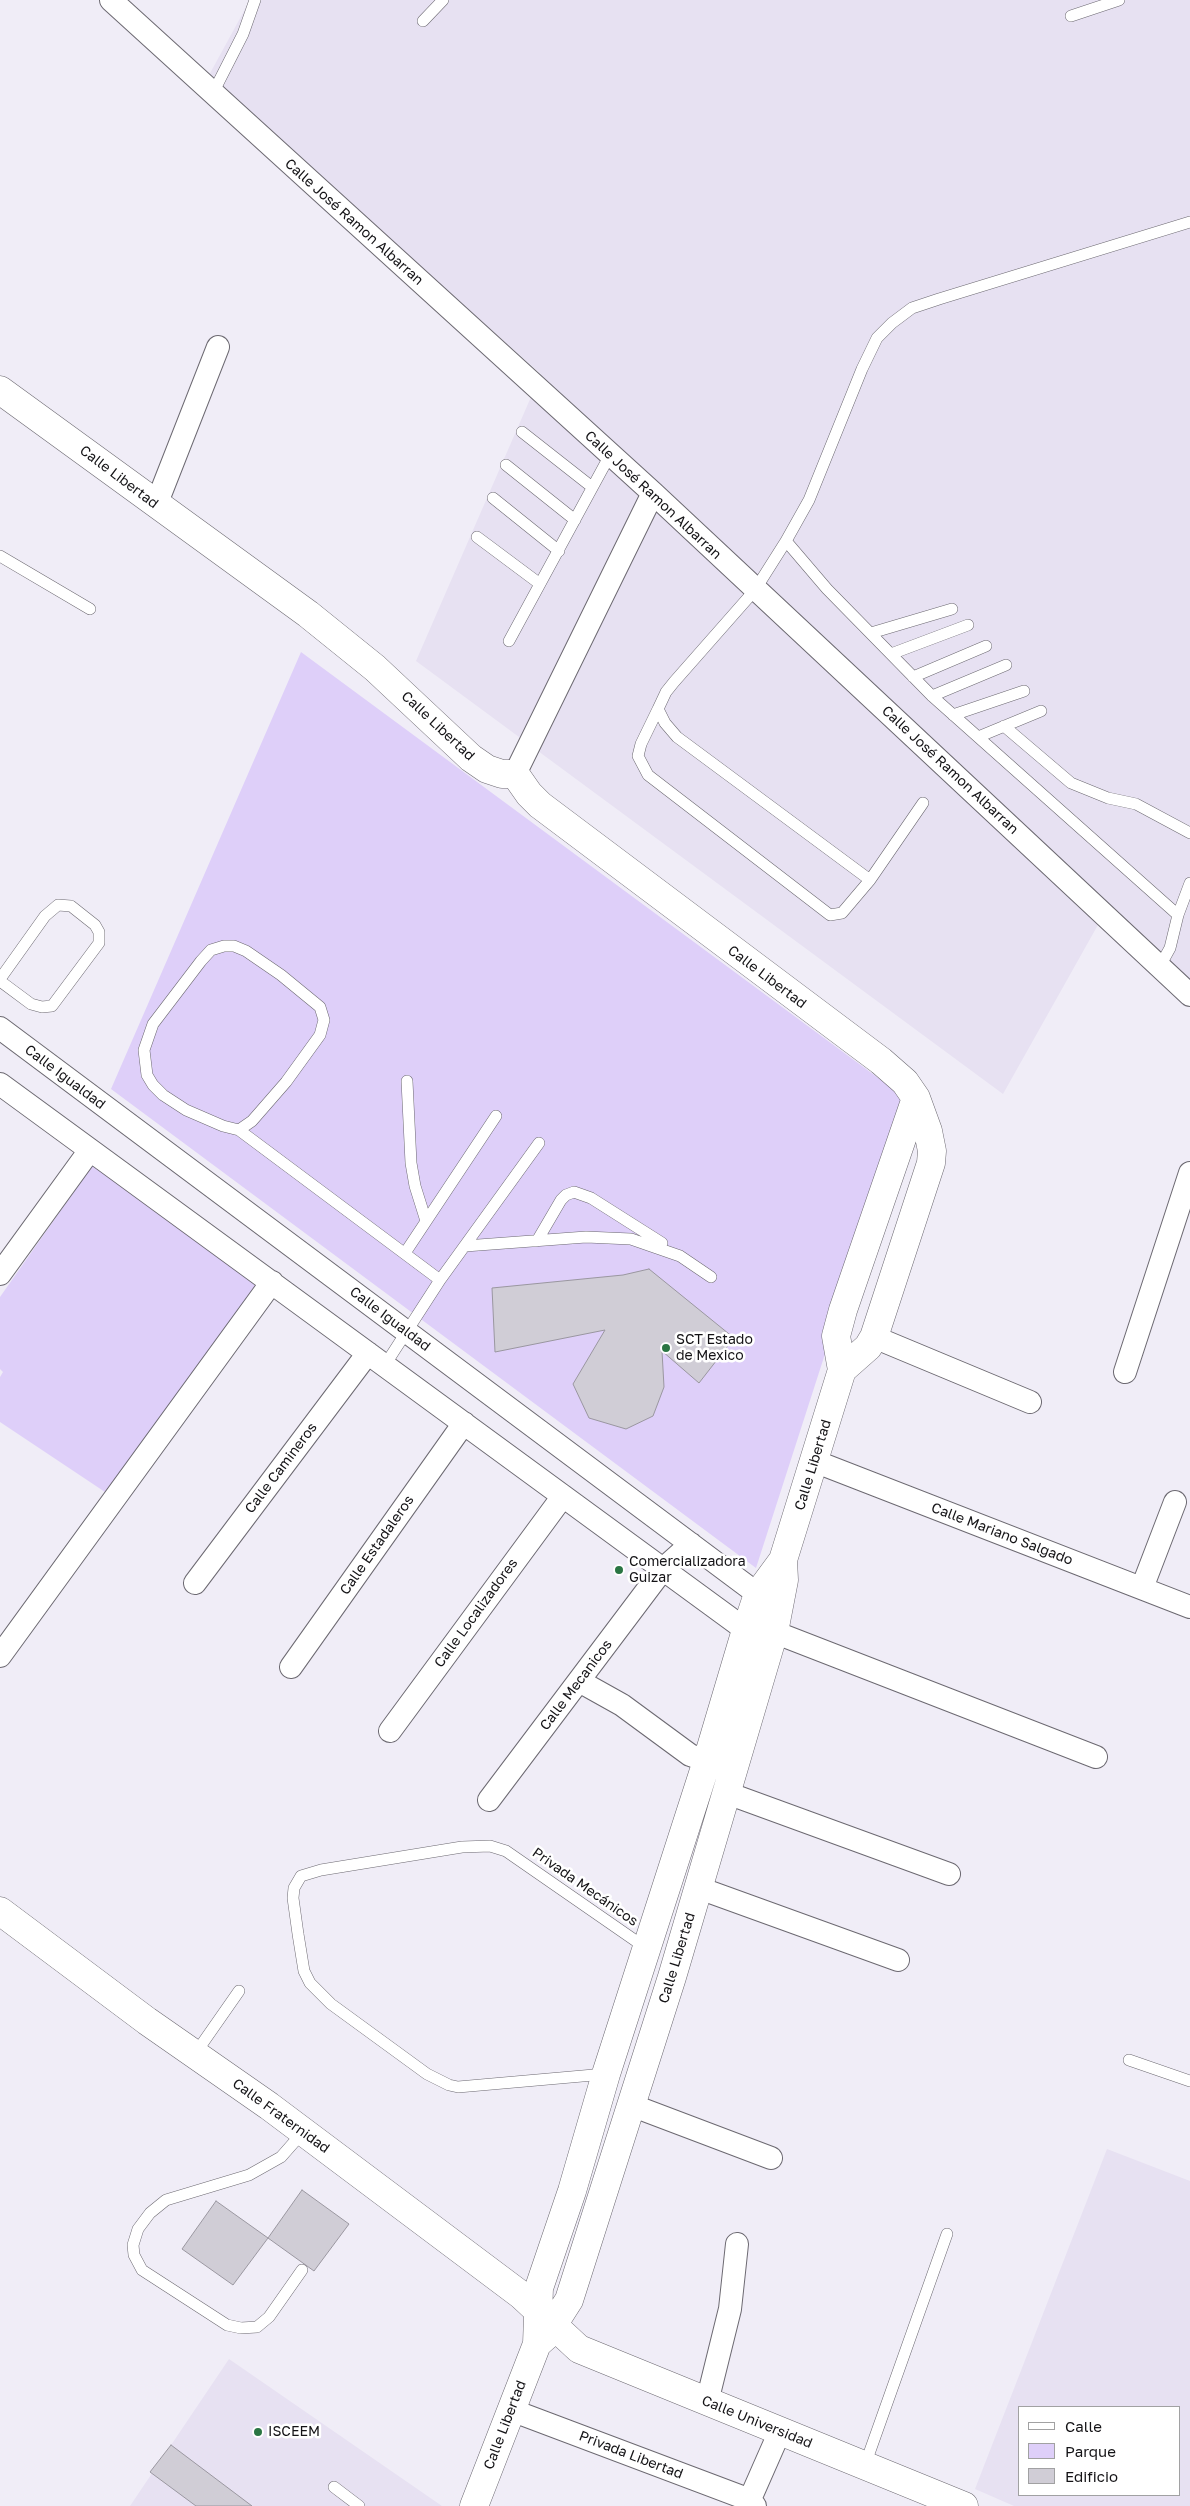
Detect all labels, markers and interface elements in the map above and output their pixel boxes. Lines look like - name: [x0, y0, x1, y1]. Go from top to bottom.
- street label: Calle José Ramon Albarran: [281, 155, 427, 289]
- street label: Calle José Ramon Albarran: [581, 427, 725, 563]
- street label: Calle Libertad: [76, 442, 162, 512]
- street label: Calle Libertad: [398, 688, 478, 764]
- street label: Calle José Ramon Albarran: [878, 702, 1022, 838]
- street label: Calle Libertad: [724, 942, 810, 1012]
- street label: Calle Igualdad: [21, 1041, 109, 1113]
- street label: Calle Igualdad: [346, 1283, 434, 1355]
- place label: SCT Estado de Mexico: [676, 1332, 753, 1364]
- marker: SCT Estado de Mexico: [660, 1342, 672, 1354]
- street label: Calle Libertad: [791, 1418, 835, 1512]
- street label: Calle Camineros: [241, 1419, 321, 1517]
- street label: Calle Estadaleros: [336, 1492, 418, 1598]
- street label: Calle Mariano Salgado: [929, 1499, 1075, 1569]
- place label: Comercializadora Guizar: [629, 1554, 746, 1586]
- street label: Calle Localizadores: [431, 1555, 521, 1671]
- marker: Comercializadora Guizar: [613, 1564, 625, 1576]
- street label: Calle Mecanicos: [536, 1636, 616, 1734]
- street label: Privada Mecánicos: [529, 1844, 641, 1930]
- street label: Calle Libertad: [655, 1911, 699, 2005]
- street label: Calle Fraternidad: [229, 2075, 333, 2157]
- street label: Calle Libertad: [480, 2378, 530, 2472]
- street label: Calle Universidad: [699, 2392, 815, 2452]
- legend: [1018, 2406, 1180, 2496]
- text: Calle: [1065, 2417, 1102, 2435]
- place label: ISCEEM: [268, 2424, 320, 2440]
- marker: ISCEEM: [252, 2426, 264, 2438]
- street label: Privada Libertad: [577, 2427, 685, 2483]
- text: Parque: [1065, 2442, 1116, 2460]
- text: Edificio: [1065, 2467, 1118, 2485]

